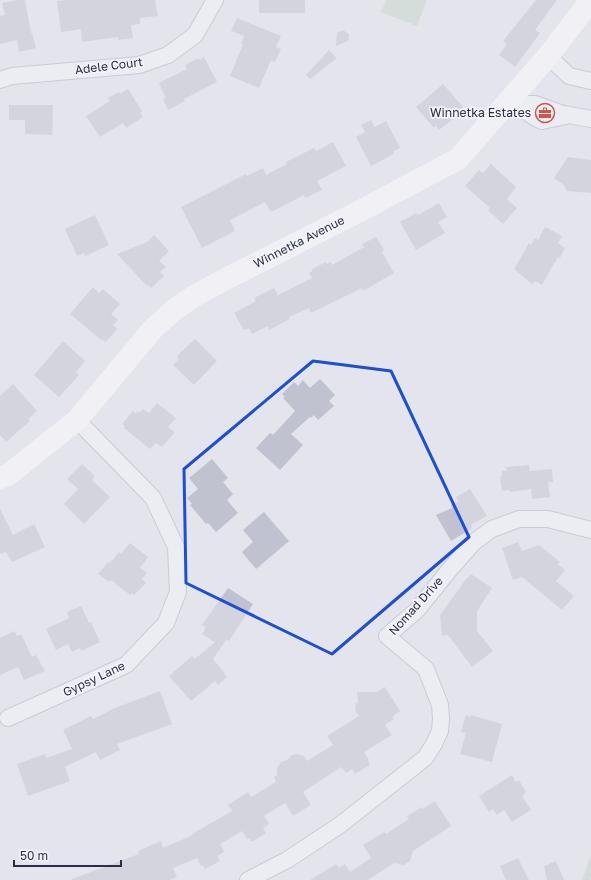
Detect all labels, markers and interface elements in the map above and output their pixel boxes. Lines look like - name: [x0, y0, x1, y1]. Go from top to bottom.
- street label: Adele Court: [74, 54, 144, 77]
- office icon: Winnetka Estates: [534, 102, 556, 124]
- place label: Winnetka Estates: [430, 105, 531, 120]
- street label: Winnetka Avenue: [251, 212, 347, 271]
- street label: Nomad Drive: [385, 573, 446, 638]
- street label: Gypsy Lane: [60, 658, 127, 699]
- scale bar: [14, 842, 121, 868]
- text: 50 m: [20, 848, 48, 863]

